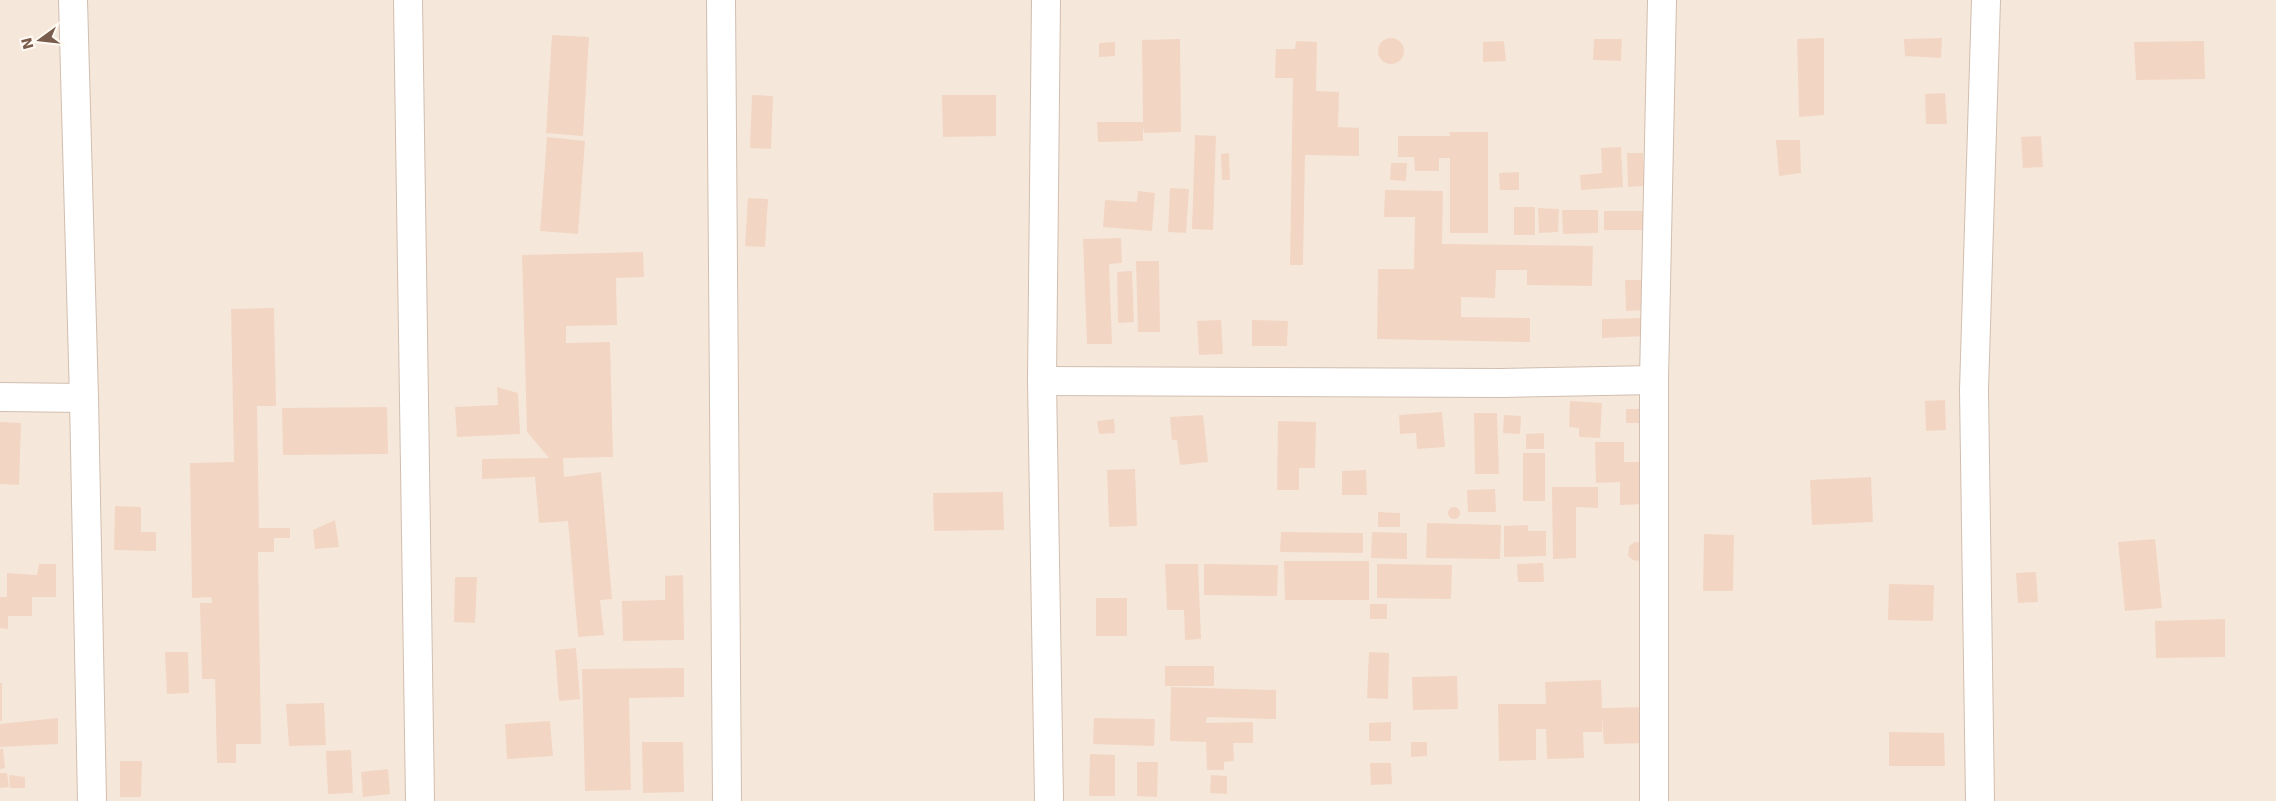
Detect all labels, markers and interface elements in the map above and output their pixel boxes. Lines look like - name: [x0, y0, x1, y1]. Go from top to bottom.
- north arrow: [15, 15, 65, 65]
- text: N: [18, 36, 37, 51]

